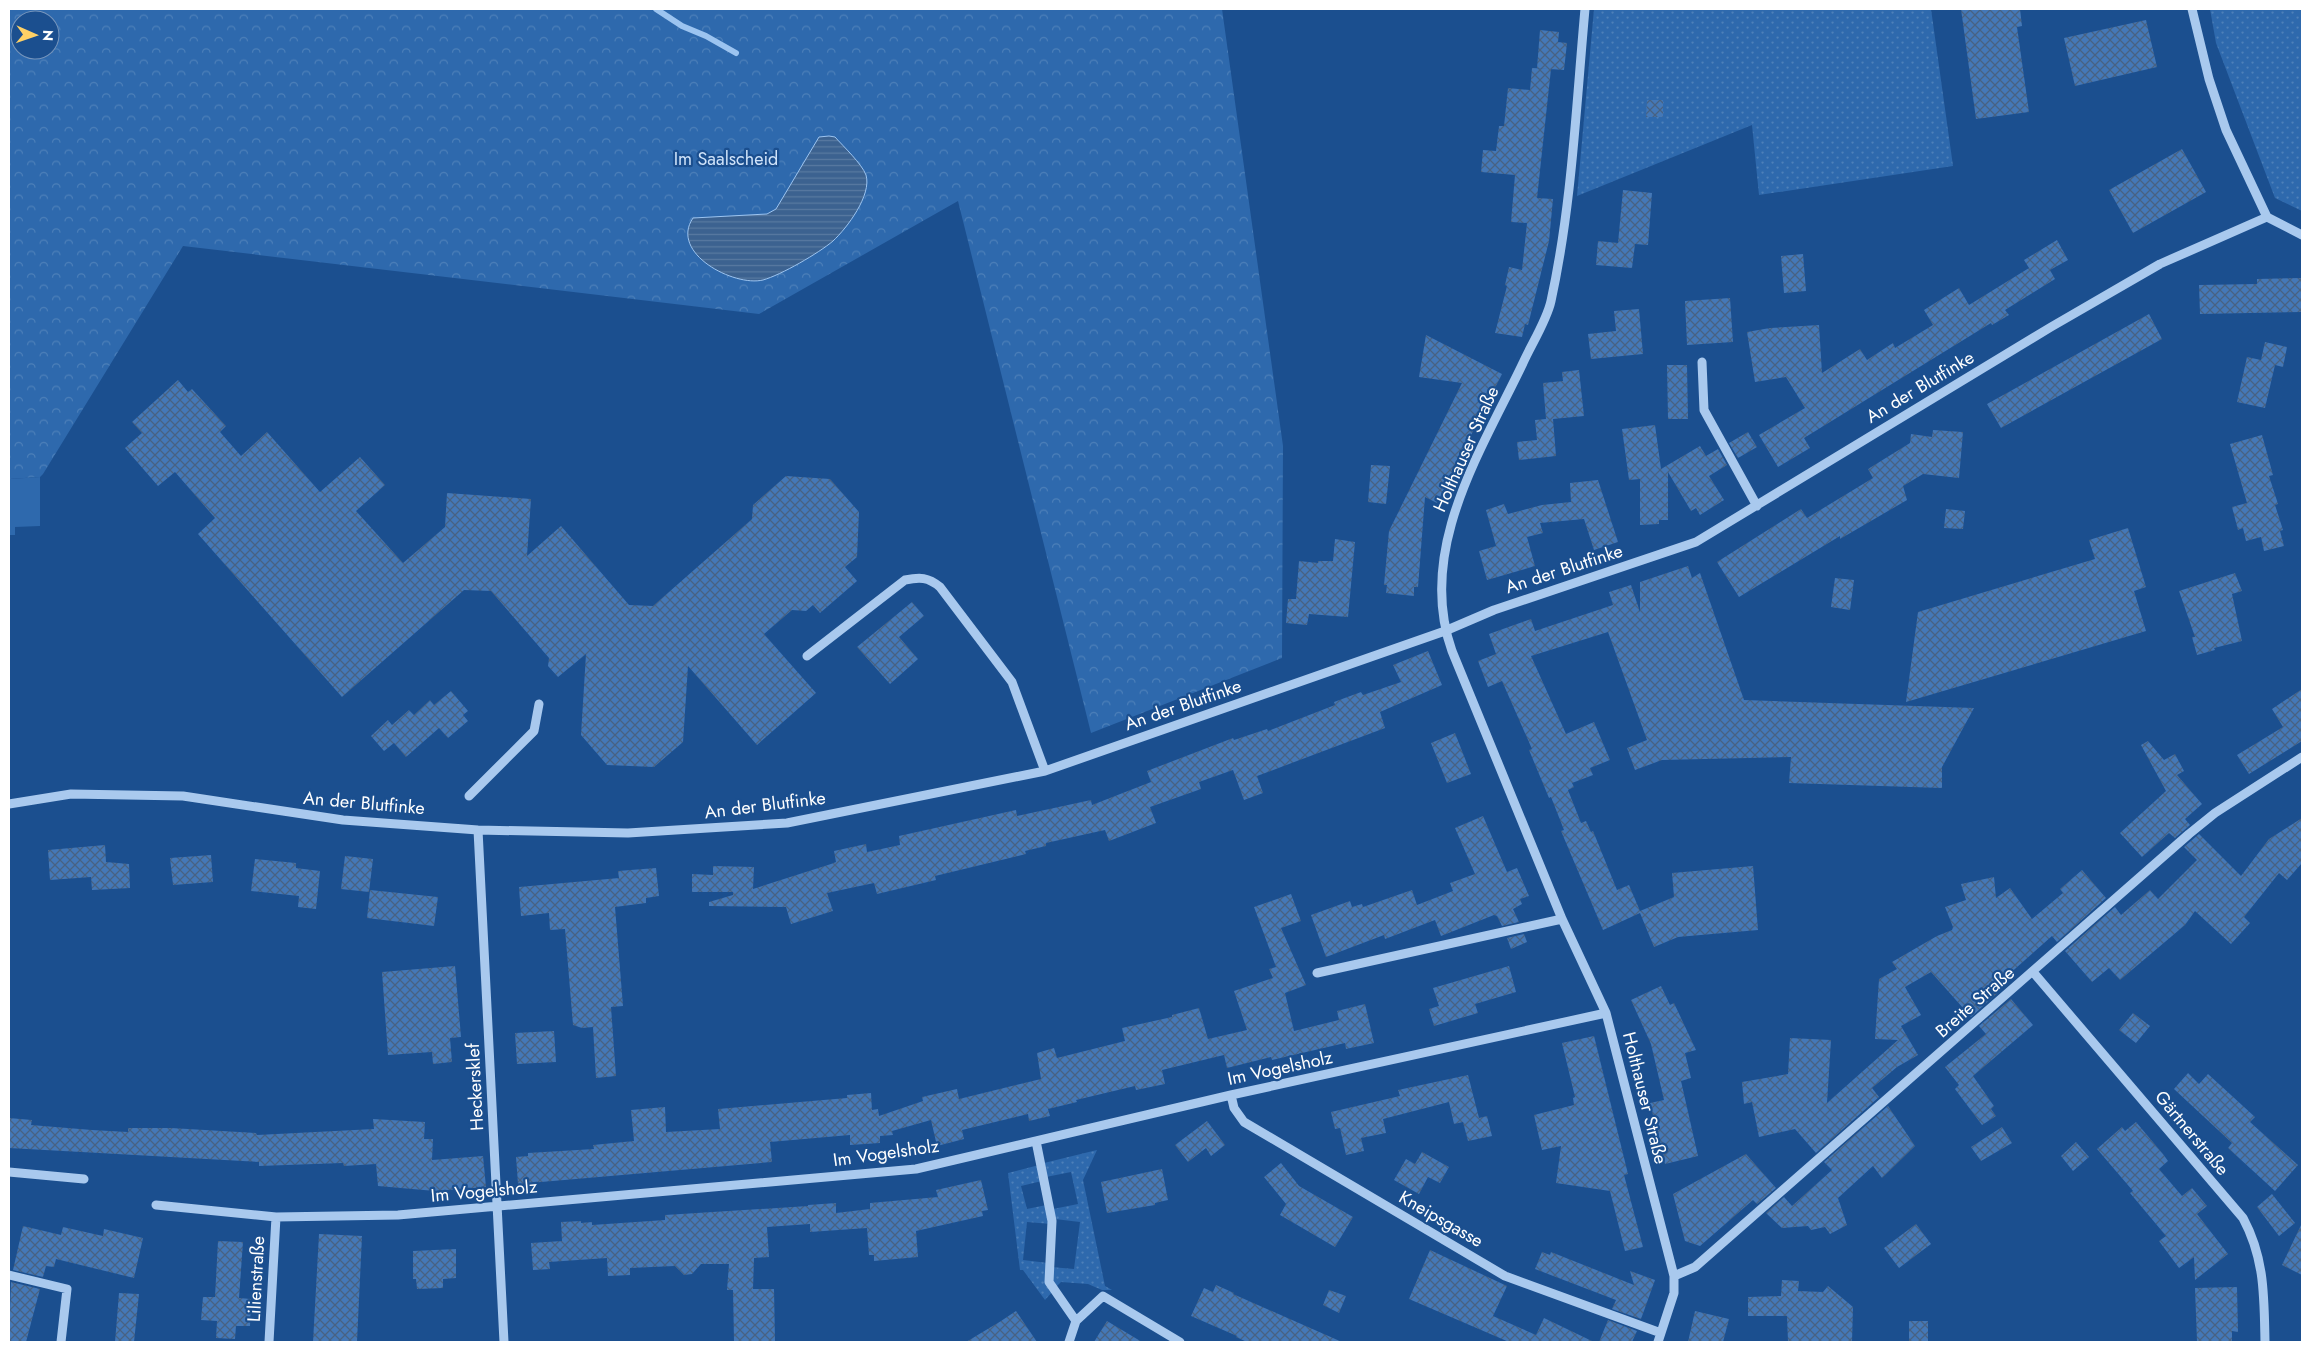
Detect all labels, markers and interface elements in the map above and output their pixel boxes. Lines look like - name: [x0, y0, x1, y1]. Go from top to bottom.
- north arrow: [10, 10, 60, 60]
- text: N: [38, 30, 58, 41]
- park label: Im Saalscheid: [674, 146, 778, 172]
- street label: An der Blutfinke: [1861, 344, 1979, 430]
- street label: Holthauser Straße: [1427, 382, 1505, 516]
- street label: An der Blutfinke: [1502, 538, 1626, 600]
- street label: An der Blutfinke: [1121, 673, 1245, 737]
- street label: An der Blutfinke: [302, 785, 426, 821]
- street label: An der Blutfinke: [703, 785, 827, 825]
- street label: Breite Straße: [1930, 960, 2020, 1044]
- street label: Holthauser Straße: [1616, 1029, 1674, 1167]
- street label: Heckersklef: [460, 1042, 490, 1131]
- street label: Im Vogelsholz: [1225, 1044, 1336, 1092]
- street label: Gärtnerstraße: [2149, 1085, 2235, 1181]
- street label: Im Vogelsholz: [831, 1133, 941, 1173]
- street label: Im Vogelsholz: [430, 1173, 539, 1209]
- street label: Kneipsgasse: [1394, 1184, 1488, 1254]
- street label: Lilienstraße: [241, 1235, 271, 1323]

